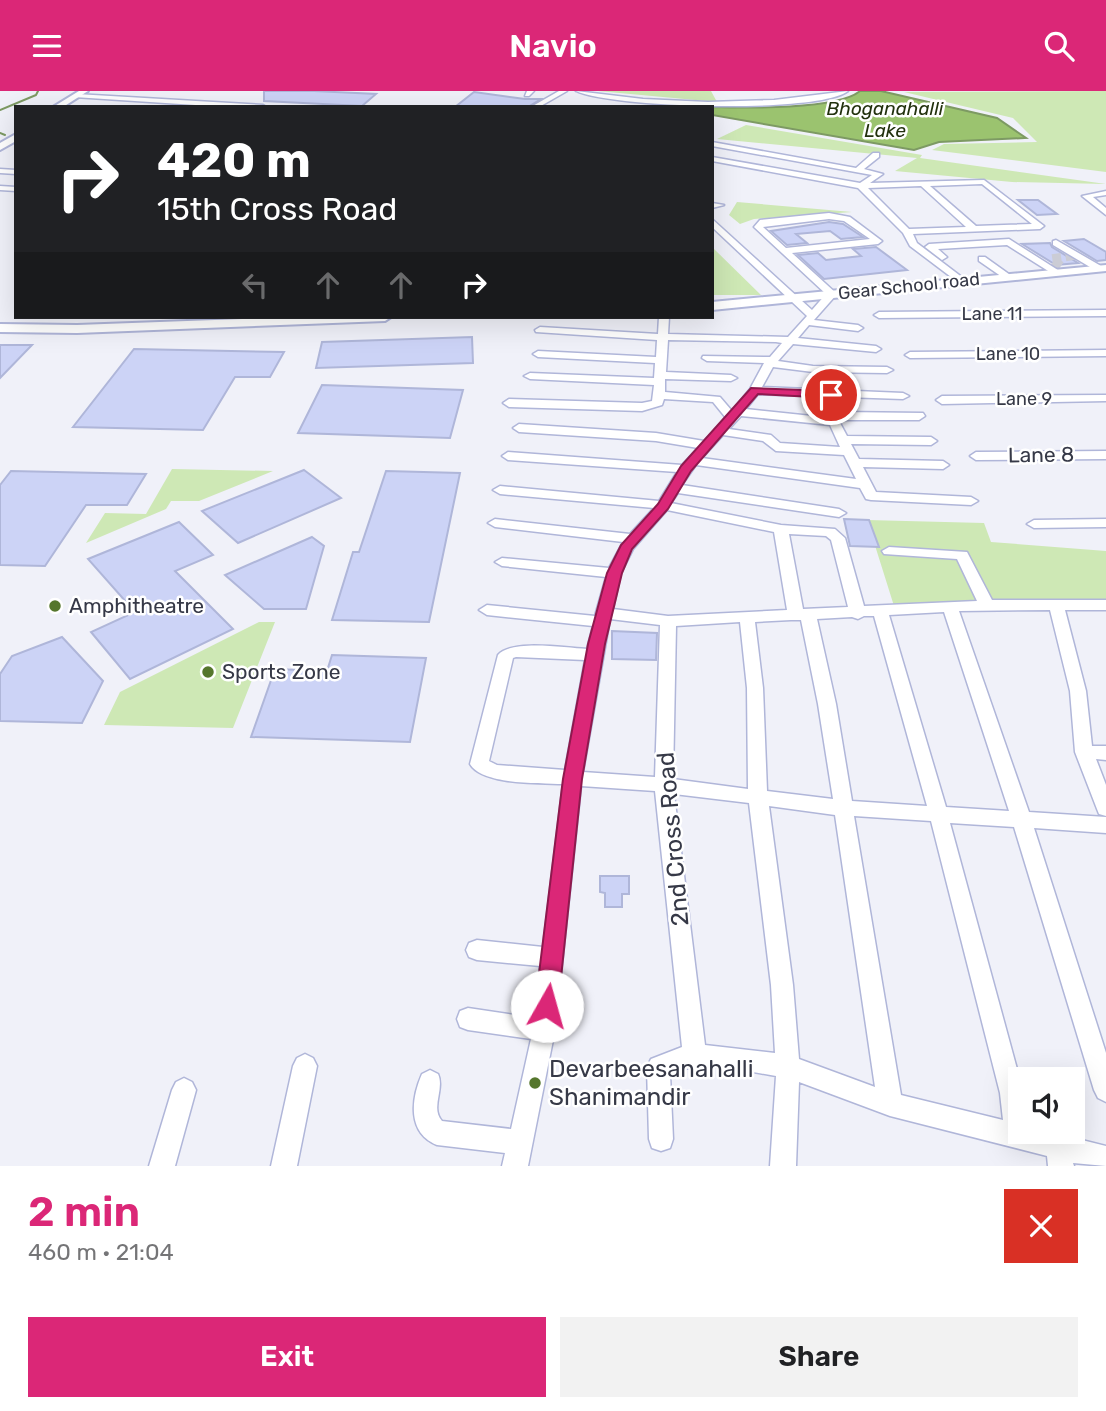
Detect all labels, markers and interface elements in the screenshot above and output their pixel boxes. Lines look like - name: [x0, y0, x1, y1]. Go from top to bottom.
- icon: menu: [28, 27, 66, 65]
- text: Navio: [509, 27, 597, 65]
- icon: search: [1040, 27, 1078, 65]
- water label: Bhoganahalli Lake: [827, 97, 944, 142]
- text: 420 m: [157, 131, 311, 189]
- icon: right: [42, 133, 133, 224]
- text: 15th Cross Road: [157, 190, 397, 228]
- icon: left: [236, 266, 274, 304]
- icon: ahead: [309, 266, 347, 304]
- icon: ahead: [382, 266, 420, 304]
- icon: right: [455, 266, 493, 304]
- street label: Gear School road: [837, 268, 981, 304]
- street label: Lane 11: [962, 303, 1022, 325]
- street label: Lane 10: [976, 343, 1040, 365]
- pin: [801, 365, 861, 425]
- icon: arrive: [812, 376, 850, 414]
- street label: Lane 9: [996, 388, 1052, 410]
- street label: Lane 8: [1008, 441, 1074, 468]
- place label: Amphitheatre: [69, 593, 204, 618]
- marker: Amphitheatre: [47, 598, 63, 614]
- place label: Sports Zone: [222, 659, 341, 684]
- marker: Sports Zone: [200, 664, 216, 680]
- street label: 2nd Cross Road: [651, 751, 695, 927]
- position arrow: [510, 969, 584, 1043]
- place label: Devarbeesanahalli Shanimandir: [549, 1055, 754, 1111]
- map controls: [1008, 1067, 1085, 1144]
- button: sound: [1008, 1067, 1085, 1144]
- marker: Devarbeesanahalli Shanimandir: [527, 1075, 543, 1091]
- text: 2 min: [28, 1187, 140, 1237]
- button: close: [1004, 1189, 1078, 1263]
- text: 460 m · 21:04: [28, 1238, 174, 1266]
- button: Exit: [28, 1317, 546, 1397]
- button: Share: [560, 1317, 1078, 1397]

